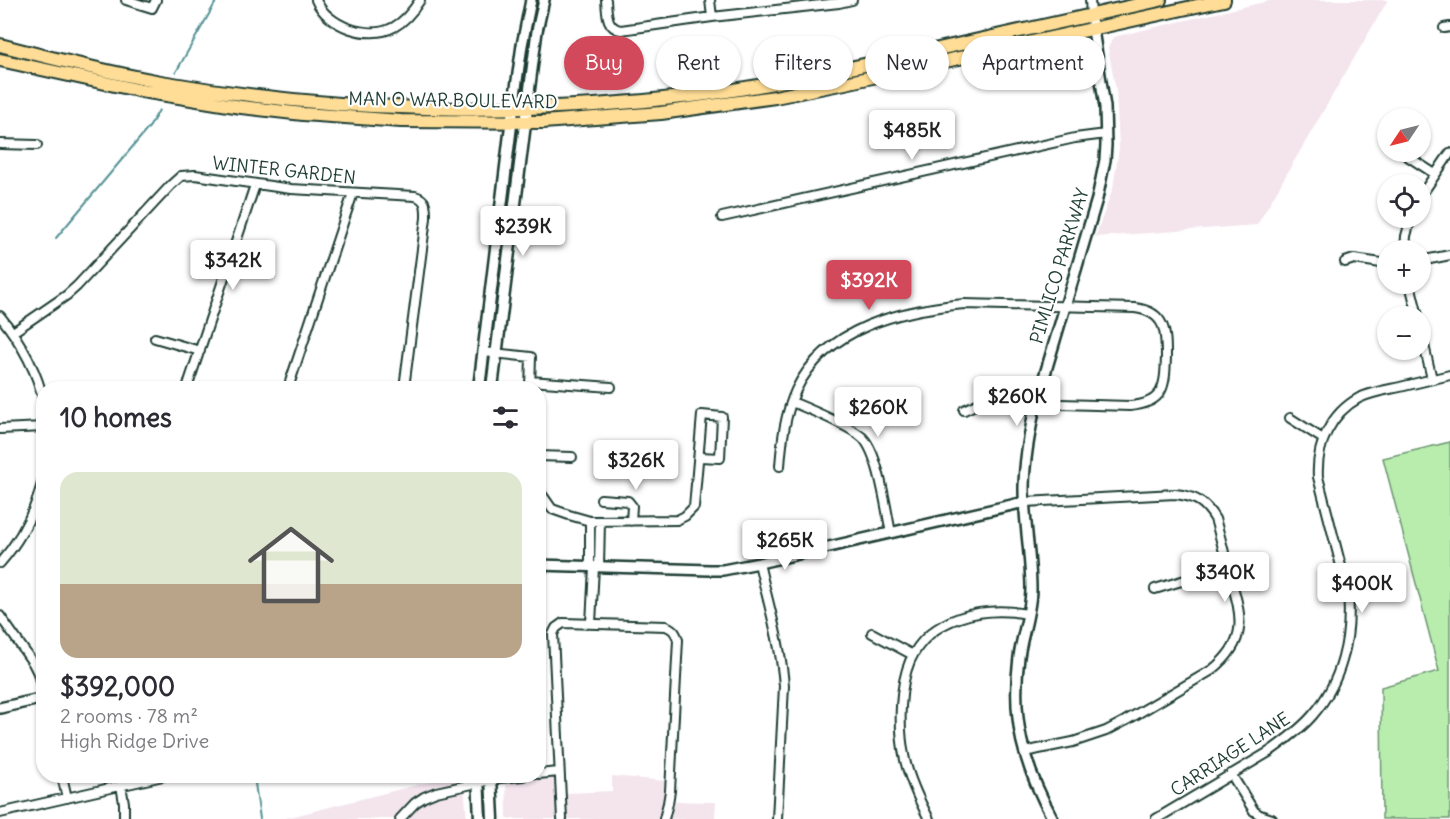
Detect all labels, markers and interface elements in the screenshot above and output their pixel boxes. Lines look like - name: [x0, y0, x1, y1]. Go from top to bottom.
- chip: Buy: [564, 36, 644, 90]
- chip: Rent: [656, 36, 741, 90]
- chip: Filters: [753, 36, 853, 90]
- chip: New: [865, 36, 949, 90]
- chip: Apartment: [961, 36, 1105, 90]
- street label: MAN O WAR BOULEVARD: [348, 87, 558, 113]
- north arrow: [1377, 108, 1431, 162]
- map controls: [1377, 108, 1431, 360]
- pin: $485K: [870, 110, 954, 161]
- text: $485K: [883, 117, 941, 142]
- street label: WINTER GARDEN: [211, 151, 357, 189]
- button: locate: [1377, 174, 1431, 228]
- street label: PIMLICO PARKWAY: [1024, 185, 1094, 347]
- pin: $239K: [481, 206, 565, 257]
- text: $239K: [494, 213, 552, 238]
- pin: $342K: [191, 240, 275, 291]
- button: +: [1377, 240, 1431, 294]
- text: $342K: [204, 247, 262, 272]
- pin: $392K: [827, 260, 911, 311]
- text: $392K: [840, 267, 898, 292]
- button: −: [1377, 306, 1431, 360]
- pin: $260K: [975, 376, 1059, 427]
- text: $260K: [987, 383, 1047, 408]
- pin: $260K: [836, 387, 920, 438]
- text: $260K: [848, 394, 908, 419]
- text: 10 homes: [60, 401, 172, 434]
- icon: filters: [489, 401, 522, 434]
- pin: $326K: [594, 440, 678, 491]
- text: $326K: [607, 447, 665, 472]
- icon: home: [237, 511, 345, 619]
- pin: $265K: [743, 520, 827, 571]
- text: $265K: [756, 527, 814, 552]
- pin: $340K: [1183, 552, 1267, 603]
- text: $340K: [1195, 559, 1255, 584]
- pin: $400K: [1320, 563, 1404, 614]
- text: $400K: [1331, 570, 1393, 595]
- text: $392,000: [60, 670, 175, 703]
- text: 2 rooms · 78 m²: [60, 703, 198, 728]
- street label: CARRIAGE LANE: [1166, 707, 1294, 801]
- text: High Ridge Drive: [60, 728, 209, 753]

